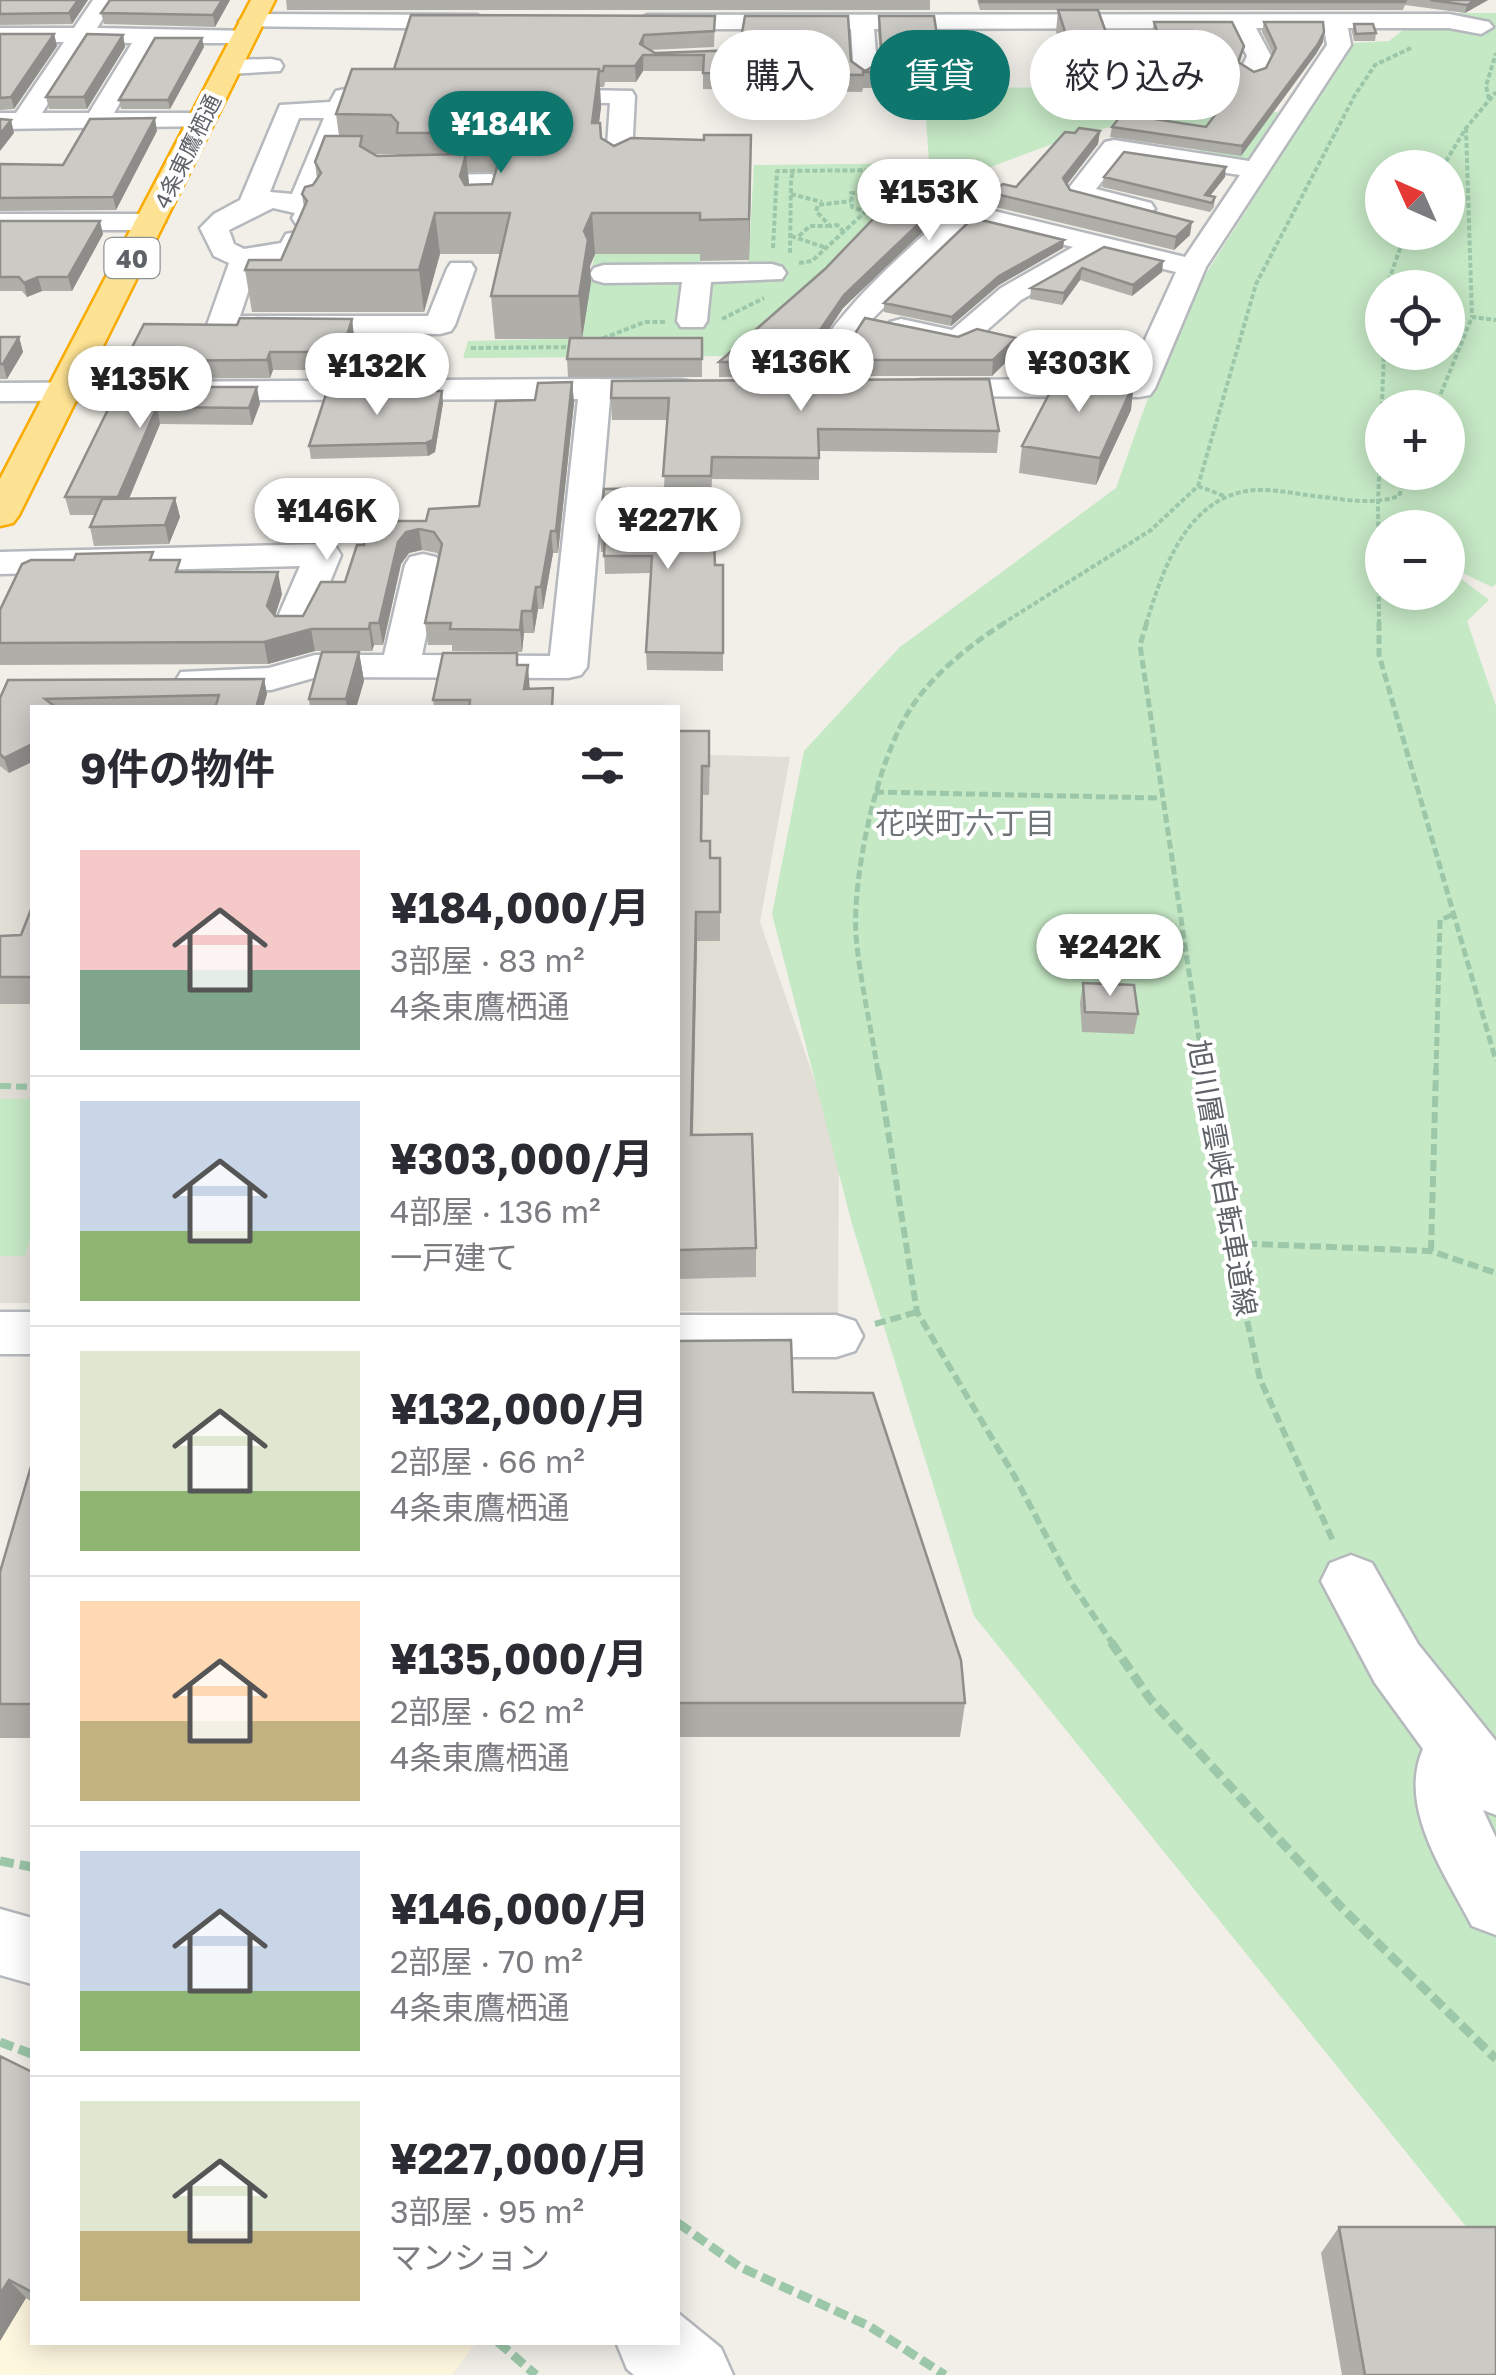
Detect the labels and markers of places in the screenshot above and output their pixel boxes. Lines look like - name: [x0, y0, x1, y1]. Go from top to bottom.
- pin: ¥184K: [431, 91, 571, 176]
- pin: ¥153K: [859, 159, 999, 244]
- pin: ¥136K: [731, 329, 871, 414]
- pin: ¥303K: [1009, 330, 1149, 415]
- pin: ¥132K: [307, 333, 447, 418]
- pin: ¥135K: [70, 346, 210, 431]
- pin: ¥146K: [257, 478, 397, 563]
- pin: ¥227K: [598, 487, 738, 572]
- pin: ¥242K: [1040, 914, 1180, 999]

